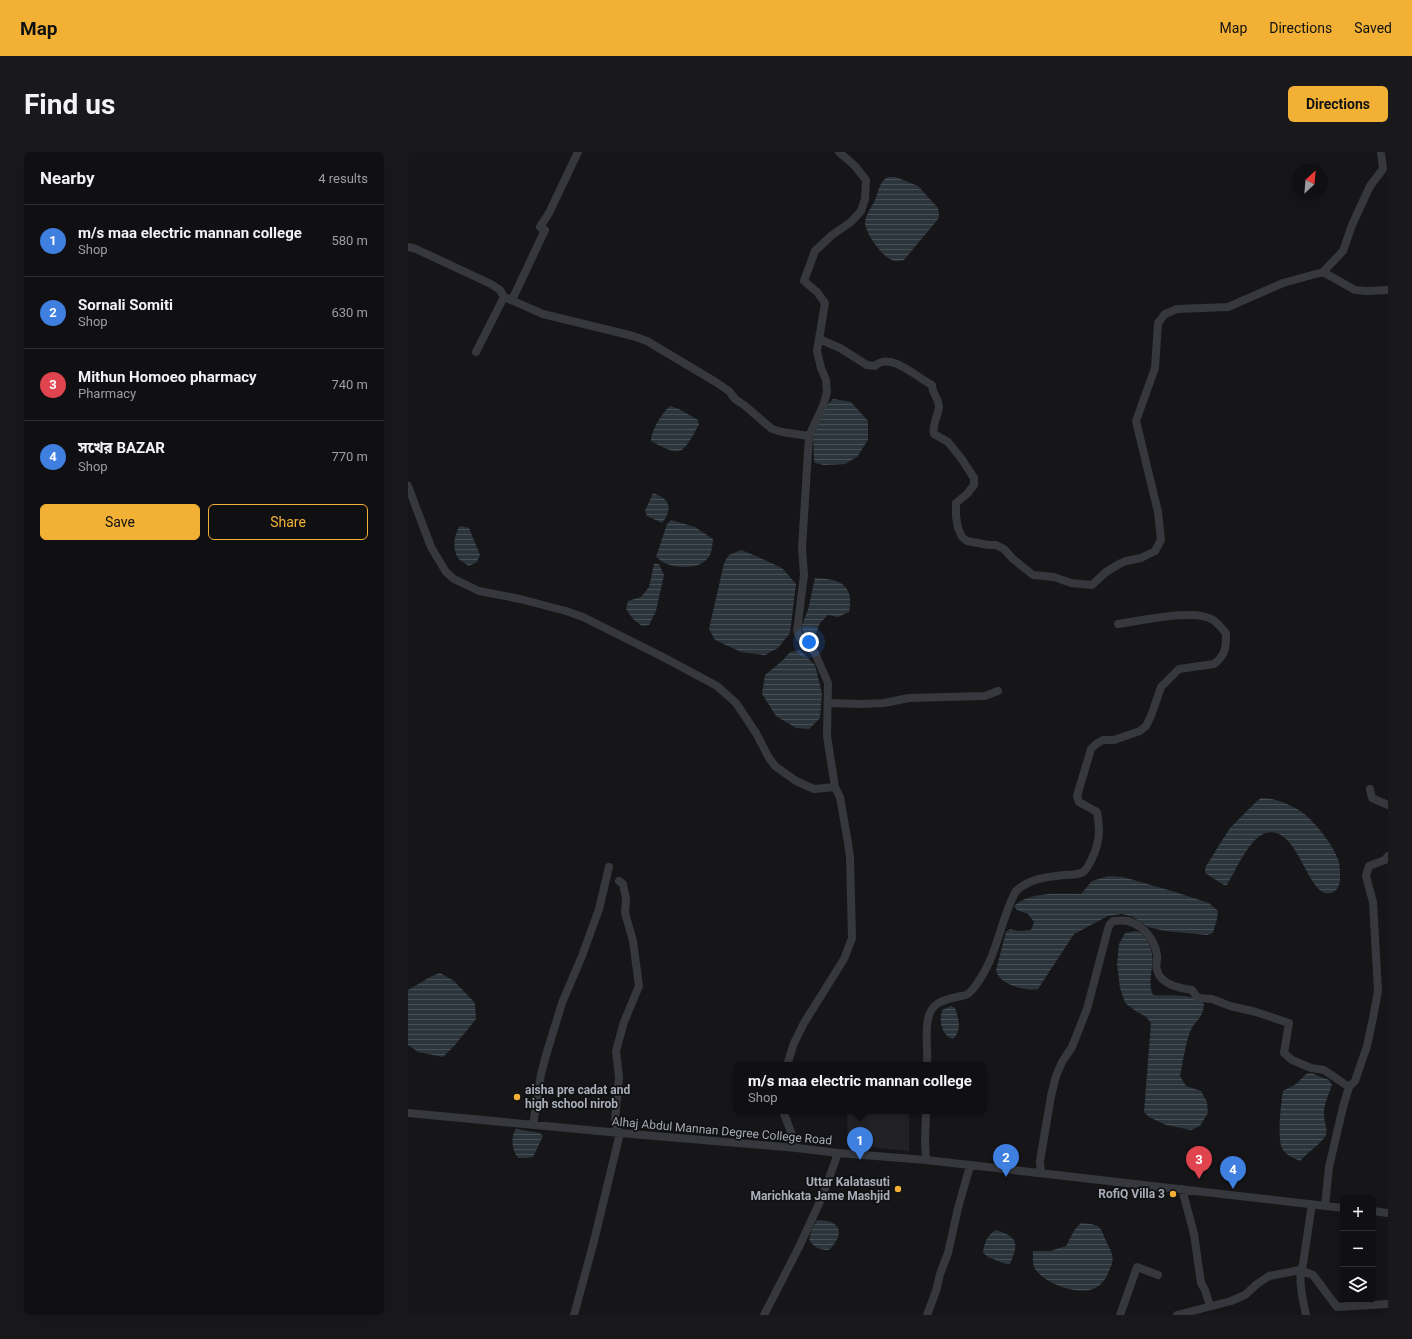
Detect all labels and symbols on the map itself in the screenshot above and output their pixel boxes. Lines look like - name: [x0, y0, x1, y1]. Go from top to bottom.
- north arrow: [1292, 164, 1328, 200]
- your location: [799, 632, 819, 652]
- place label: aisha pre cadat and high school nirob: [525, 1083, 630, 1111]
- marker: aisha pre cadat and high school nirob: [512, 1092, 522, 1102]
- street label: Alhaj Abdul Mannan Degree College Road: [611, 1114, 833, 1148]
- pin: 1: [847, 1127, 873, 1160]
- pin: 2: [993, 1144, 1019, 1177]
- pin: 3: [1186, 1146, 1212, 1179]
- pin: 4: [1220, 1156, 1246, 1189]
- place label: Uttar Kalatasuti Marichkata Jame Mashjid: [750, 1175, 890, 1203]
- marker: Uttar Kalatasuti Marichkata Jame Mashjid: [893, 1184, 903, 1194]
- place label: RofiQ Villa 3: [1098, 1187, 1165, 1201]
- marker: RofiQ Villa 3: [1168, 1189, 1178, 1199]

